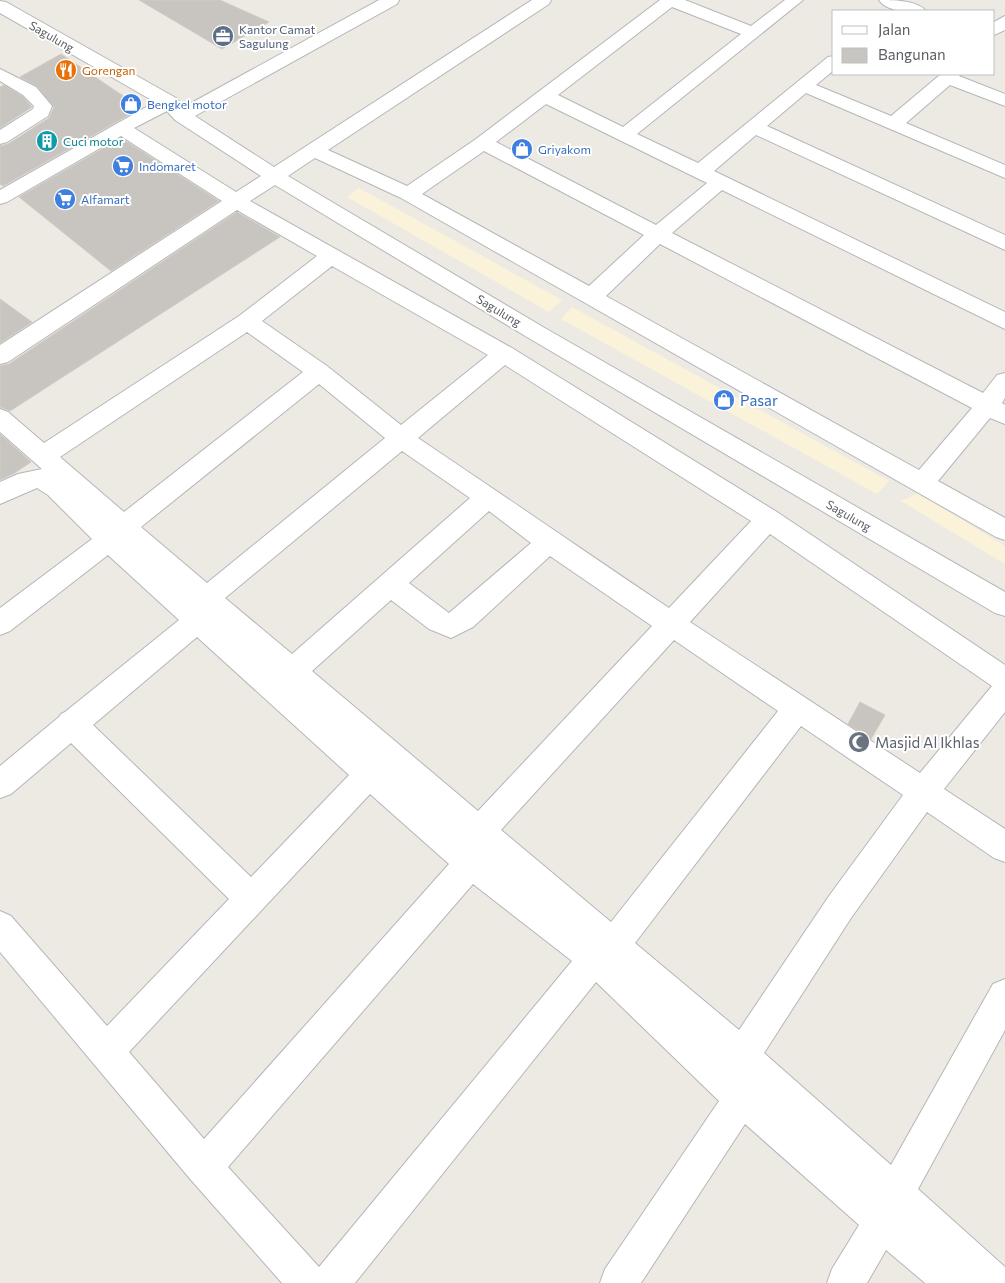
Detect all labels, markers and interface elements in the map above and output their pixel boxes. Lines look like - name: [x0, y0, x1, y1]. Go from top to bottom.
- legend: [832, 10, 995, 75]
- street label: Sagulung: [27, 18, 77, 55]
- text: Jalan: [878, 20, 910, 38]
- place label: Kantor Camat Sagulung: [239, 22, 316, 50]
- office icon: Kantor Camat Sagulung: [211, 24, 235, 48]
- text: Bangunan: [878, 45, 946, 63]
- restaurant icon: Gorengan: [54, 58, 78, 82]
- place label: Gorengan: [82, 63, 135, 77]
- shop icon: Bengkel motor: [119, 92, 143, 116]
- place label: Bengkel motor: [147, 97, 227, 111]
- building icon: Cuci motor: [35, 129, 59, 153]
- place label: Cuci motor: [63, 134, 124, 148]
- shop icon: Griyakom: [510, 137, 534, 161]
- place label: Griyakom: [538, 142, 591, 156]
- supermarket icon: Indomaret: [111, 154, 135, 178]
- place label: Indomaret: [139, 159, 196, 173]
- supermarket icon: Alfamart: [53, 187, 77, 211]
- place label: Alfamart: [81, 192, 130, 206]
- street label: Sagulung: [474, 291, 524, 329]
- shop icon: Pasar: [712, 388, 736, 412]
- place label: Pasar: [740, 391, 778, 409]
- street label: Sagulung: [824, 497, 874, 534]
- mosque icon: Masjid Al Ikhlas: [847, 730, 871, 754]
- place label: Masjid Al Ikhlas: [875, 733, 980, 751]

